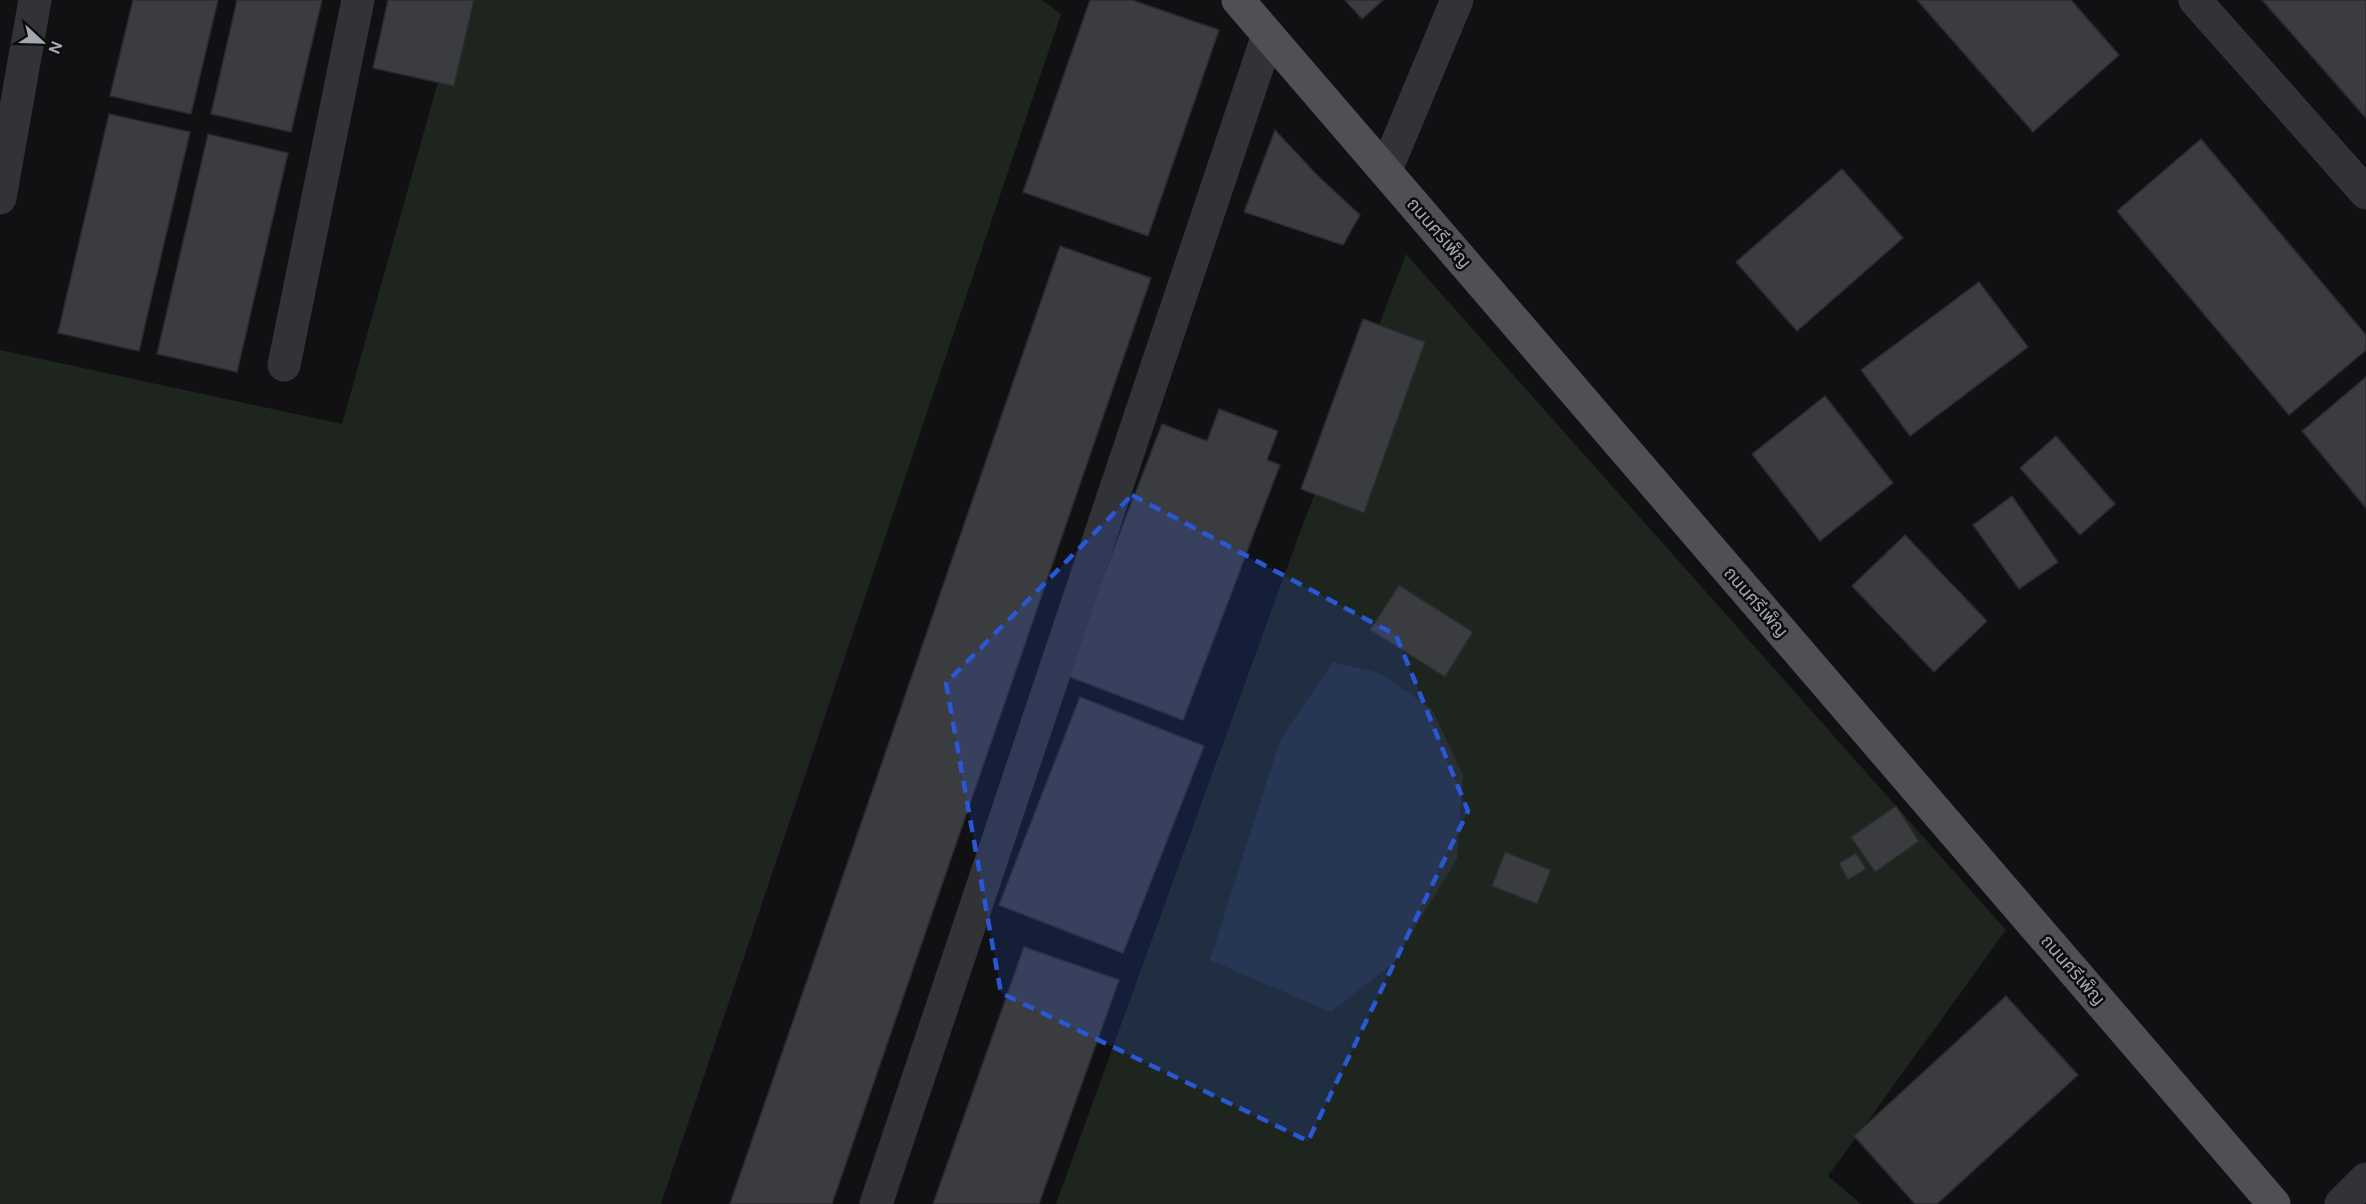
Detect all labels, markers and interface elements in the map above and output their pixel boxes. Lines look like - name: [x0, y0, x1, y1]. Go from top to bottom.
- north arrow: [12, 12, 72, 72]
- text: N: [44, 38, 67, 57]
- street label: ถนนศรีเพ็ญ: [1401, 192, 1477, 274]
- street label: ถนนศรีเพ็ญ: [1718, 561, 1794, 643]
- street label: ถนนศรีเพ็ญ: [2035, 929, 2111, 1011]

